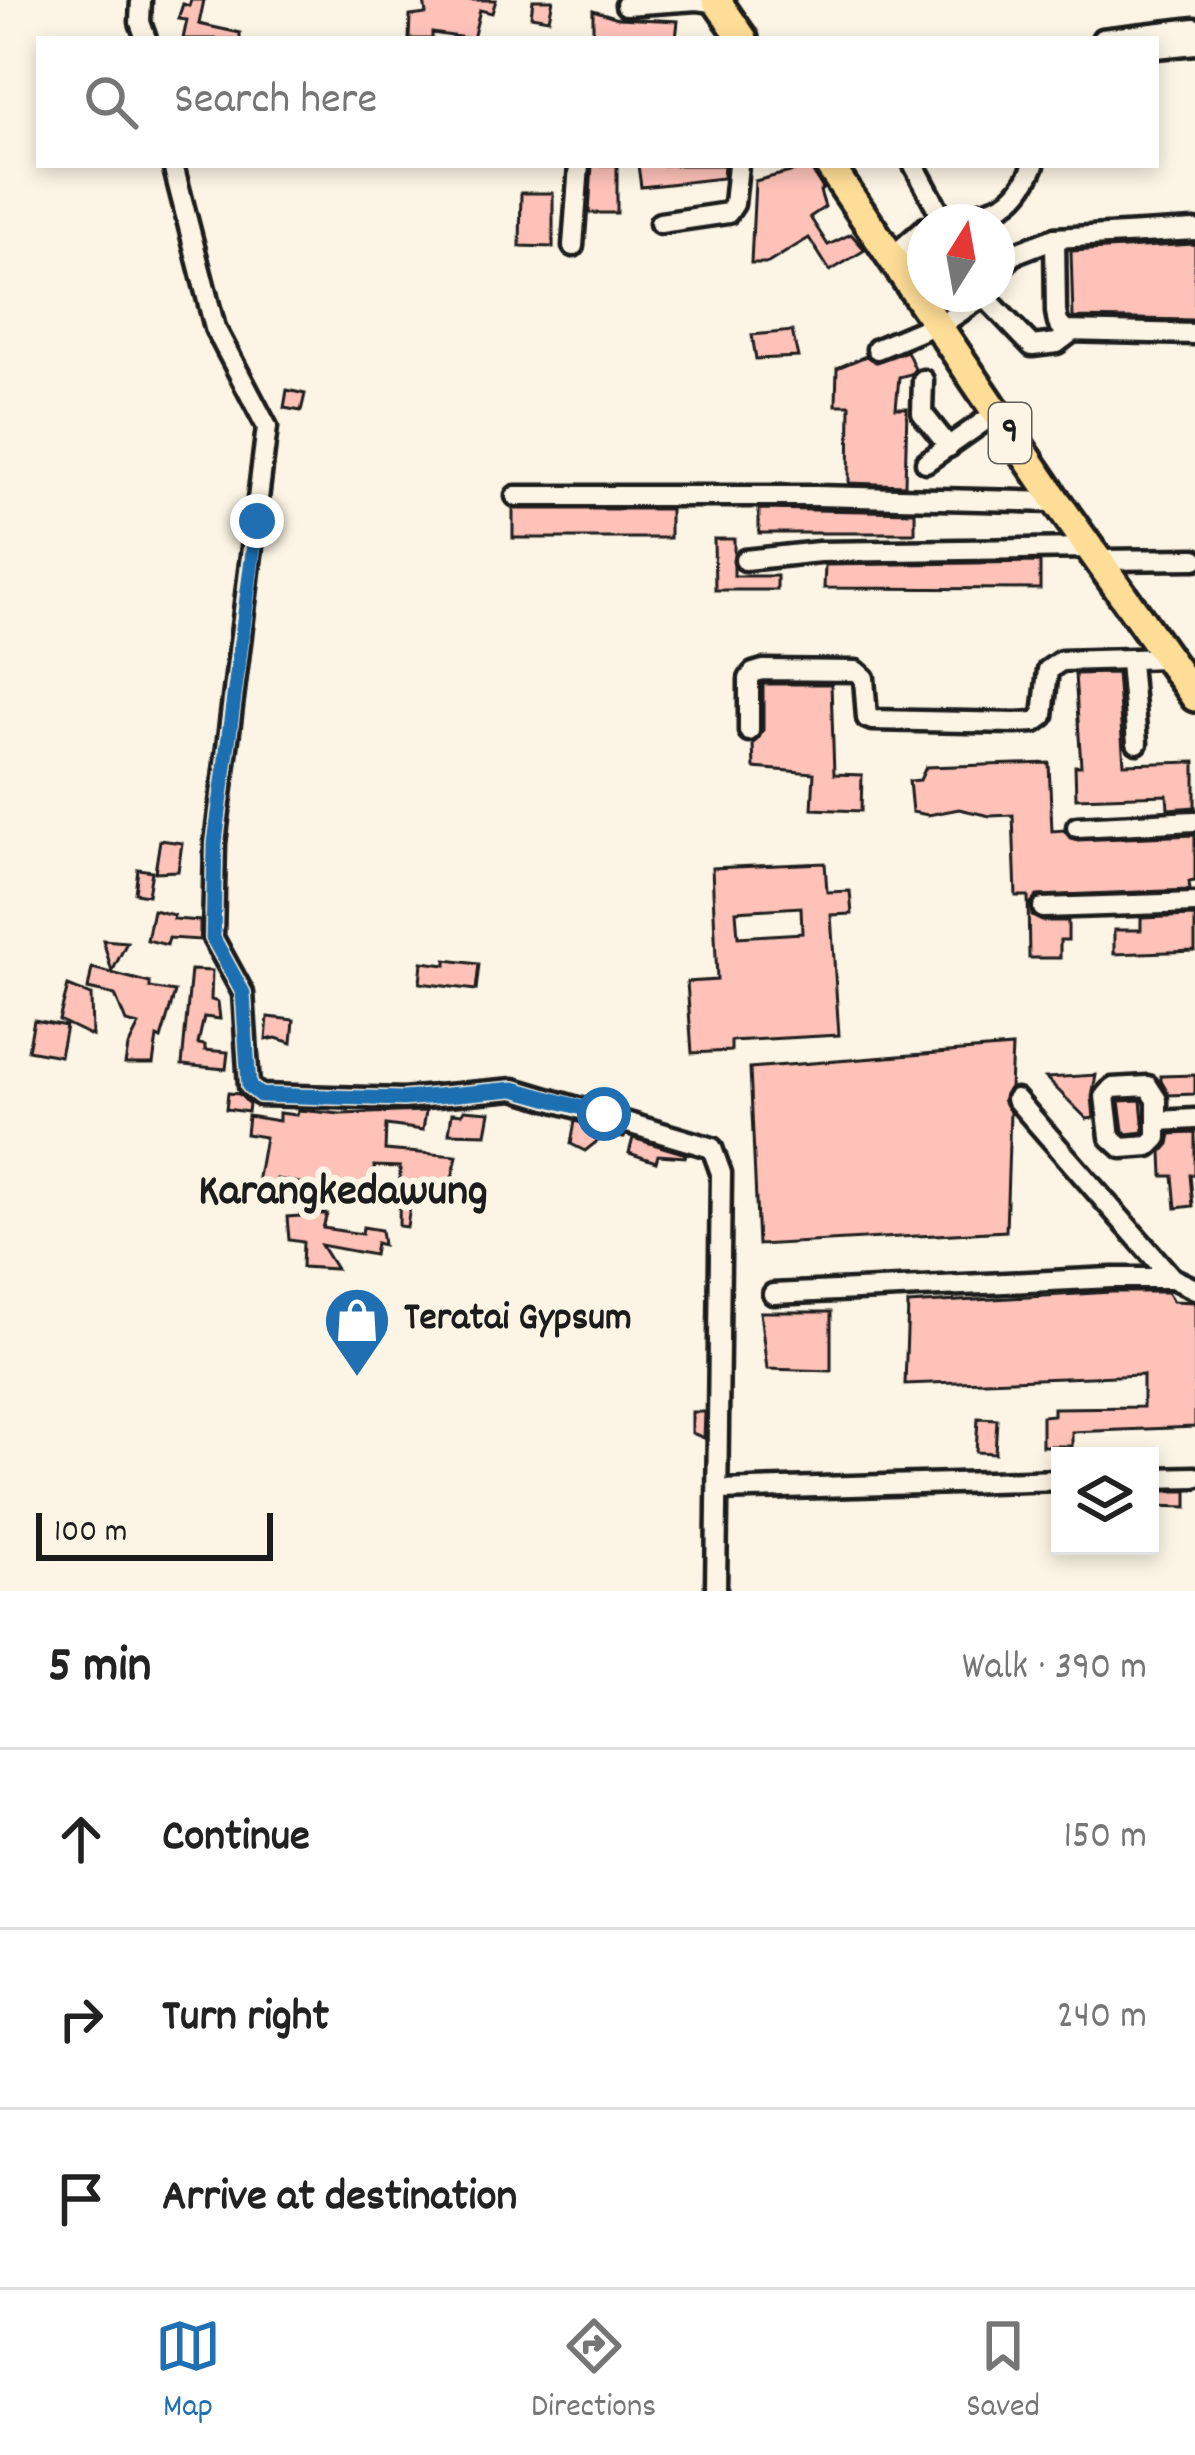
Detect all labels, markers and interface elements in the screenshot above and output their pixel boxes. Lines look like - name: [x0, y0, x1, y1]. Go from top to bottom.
- search box: [36, 36, 1159, 168]
- icon: search: [78, 69, 144, 135]
- text: Search here: [174, 70, 377, 134]
- north arrow: [907, 204, 1015, 312]
- road number: 9: [989, 403, 1031, 463]
- route end: [230, 494, 284, 548]
- route start: [577, 1087, 631, 1141]
- district label: Karangkedawung: [198, 1162, 488, 1226]
- shop icon: Teratai Gypsum: [322, 1285, 392, 1379]
- place label: Teratai Gypsum: [404, 1293, 632, 1348]
- map controls: [1051, 1447, 1159, 1555]
- button: layers: [1051, 1447, 1159, 1555]
- scale bar: [36, 1507, 273, 1560]
- text: 100 m: [54, 1510, 127, 1557]
- text: 5 min: [48, 1633, 151, 1705]
- text: Walk · 390 m: [962, 1642, 1147, 1697]
- icon: ahead: [48, 1806, 114, 1872]
- text: Continue: [162, 1807, 310, 1871]
- text: 150 m: [1063, 1811, 1147, 1866]
- icon: right: [48, 1986, 114, 2052]
- text: Turn right: [162, 1987, 329, 2051]
- text: 240 m: [1057, 1991, 1147, 2046]
- icon: arrive: [48, 2166, 114, 2232]
- text: Arrive at destination: [162, 2167, 517, 2231]
- tab: Map: [155, 2313, 221, 2432]
- tab: Directions: [531, 2313, 656, 2432]
- tab: Saved: [966, 2313, 1040, 2432]

